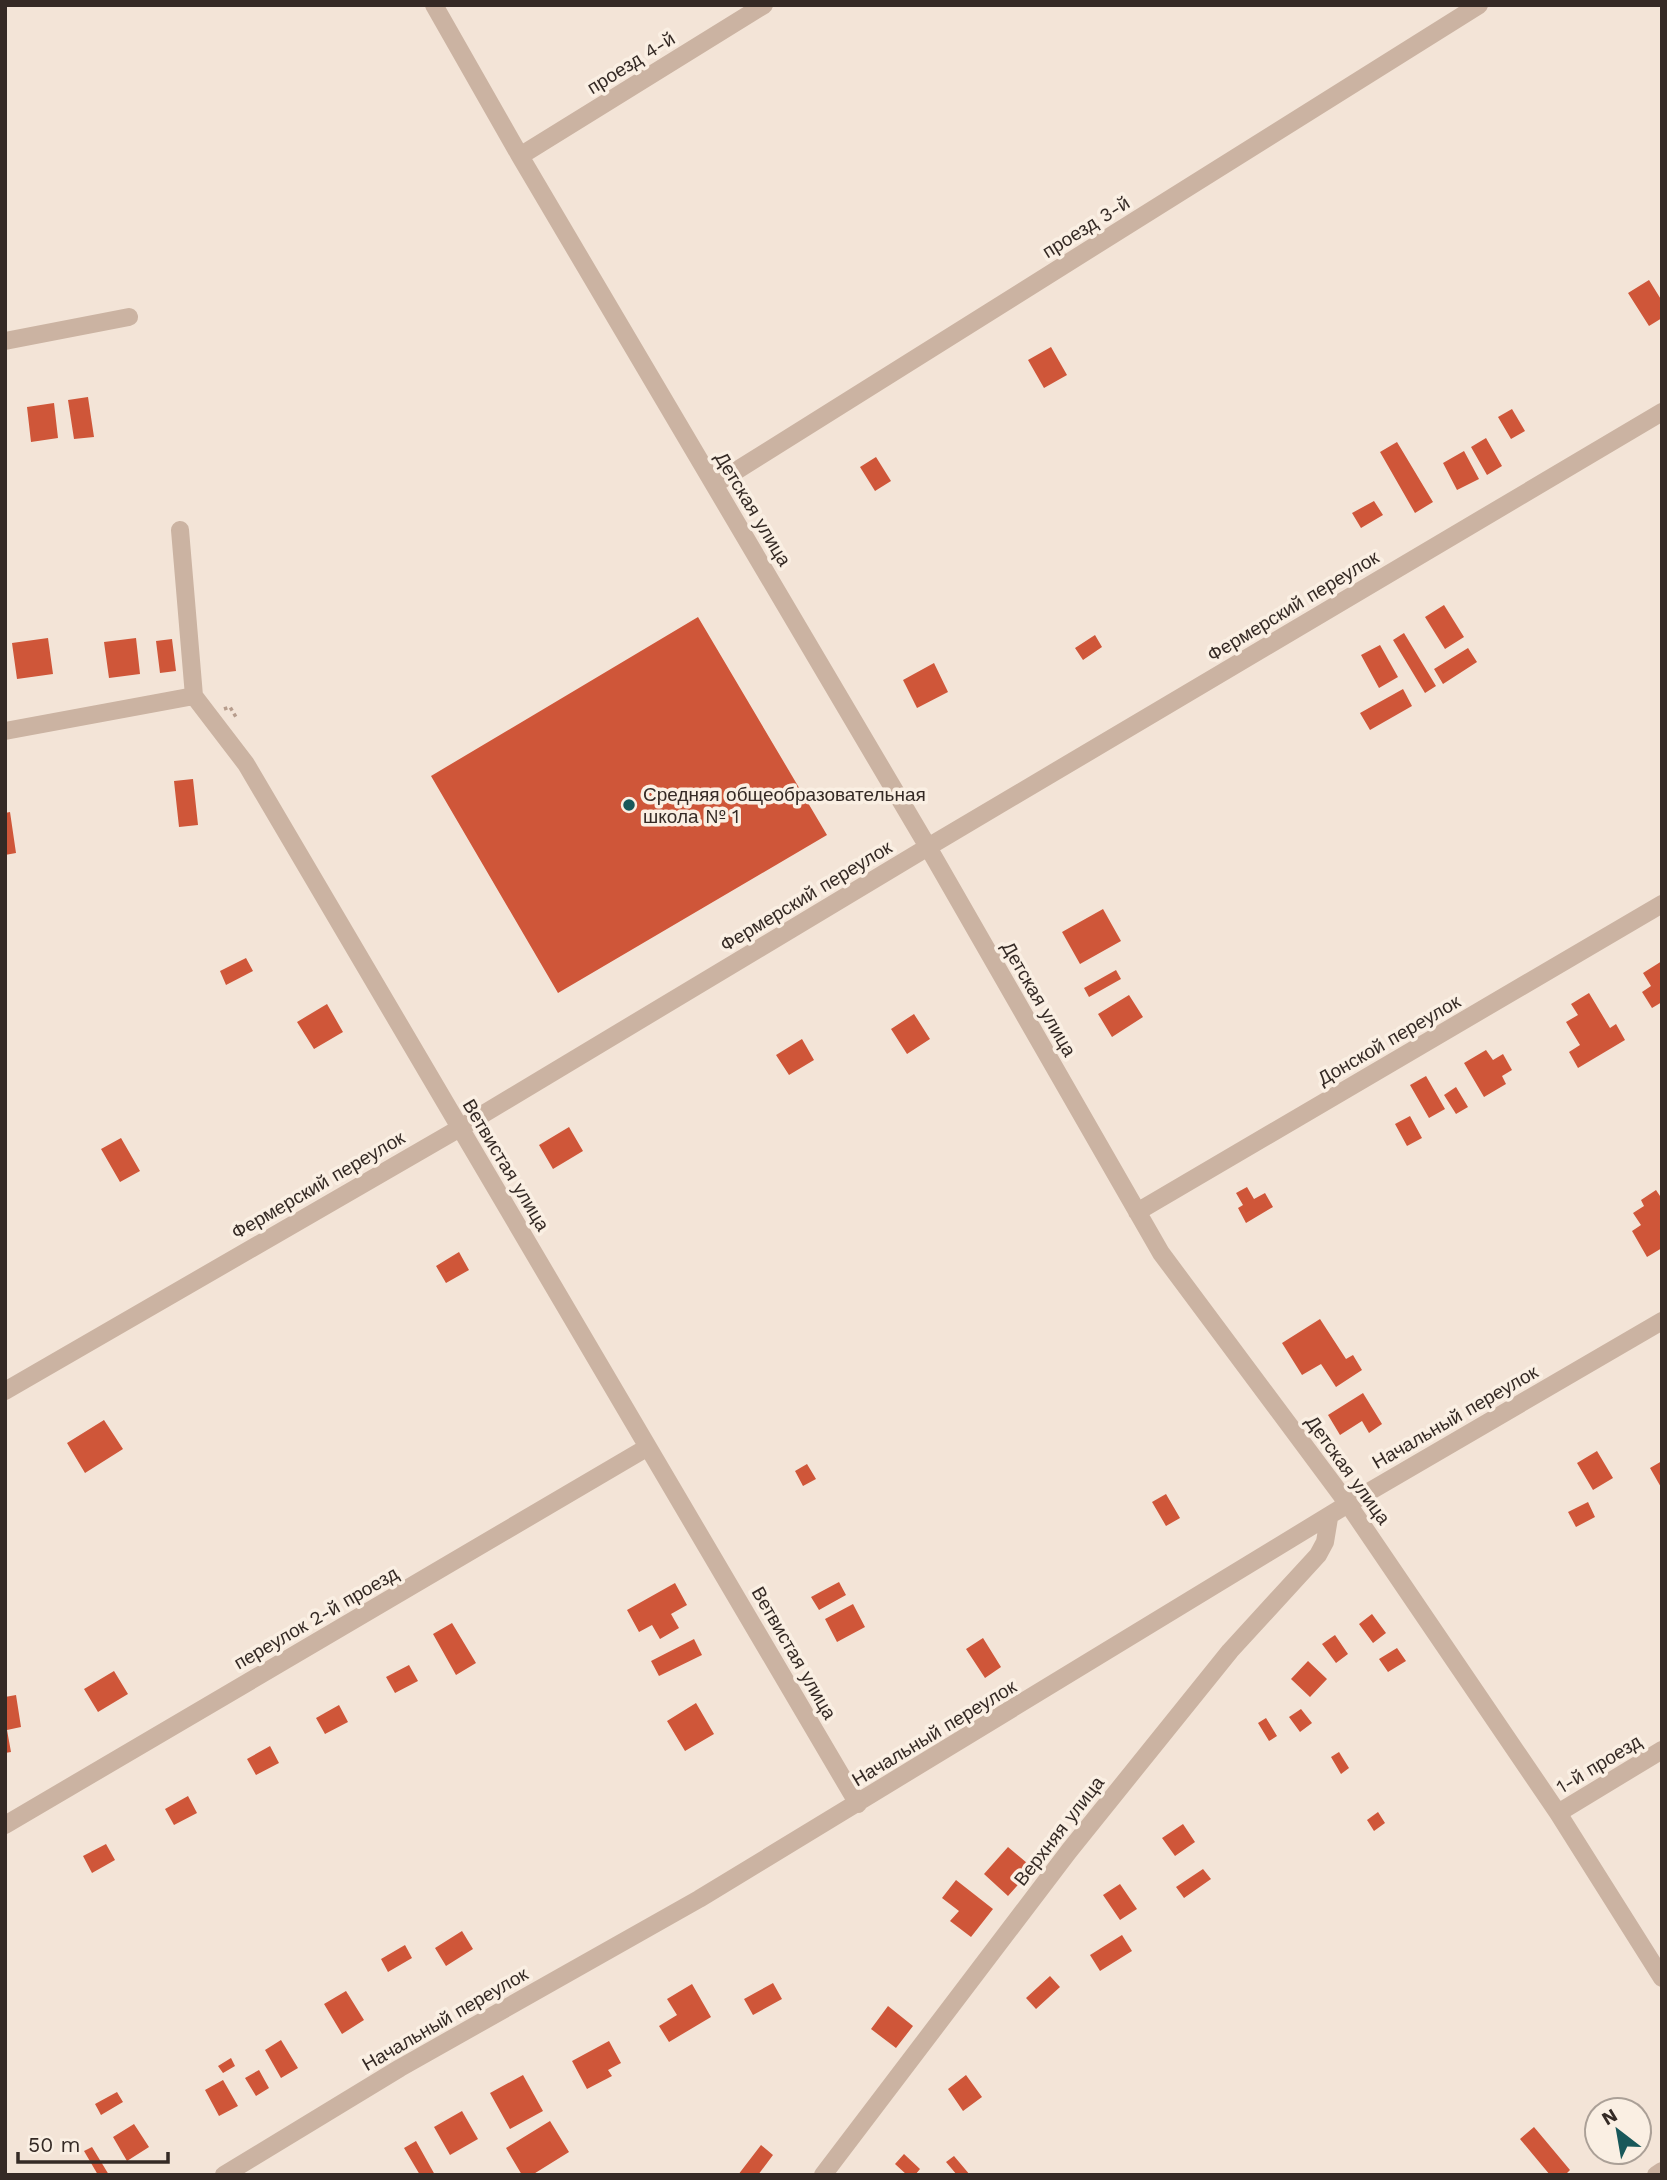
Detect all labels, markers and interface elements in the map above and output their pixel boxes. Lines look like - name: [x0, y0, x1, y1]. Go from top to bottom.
- street label: проезд 4-й: [583, 27, 679, 99]
- street label: проезд 3-й: [1038, 191, 1134, 263]
- street label: Детская улица: [710, 448, 796, 571]
- street label: Фермерский переулок: [1203, 545, 1384, 666]
- place label: Средняя общеобразовательная школа № 1: [643, 783, 926, 828]
- marker: Средняя общеобразовательная школа № 1: [621, 797, 637, 813]
- street label: Фермерский переулок: [716, 835, 897, 956]
- street label: Детская улица: [997, 937, 1081, 1061]
- street label: Донской переулок: [1314, 989, 1465, 1090]
- street label: Ветвистая улица: [458, 1095, 555, 1235]
- street label: Фермерский переулок: [227, 1126, 409, 1244]
- street label: Начальный переулок: [1368, 1360, 1543, 1474]
- street label: Детская улица: [1301, 1411, 1395, 1529]
- street label: переулок 2-й проезд: [230, 1562, 402, 1674]
- street label: Ветвистая улица: [747, 1582, 842, 1724]
- street label: Начальный переулок: [848, 1674, 1021, 1791]
- street label: 1-й проезд: [1552, 1730, 1646, 1798]
- street label: Верхняя улица: [1009, 1771, 1109, 1890]
- street label: Начальный переулок: [358, 1962, 533, 2076]
- north arrow: [1583, 2096, 1653, 2166]
- text: N: [1598, 2103, 1621, 2130]
- scale bar: [18, 2120, 168, 2164]
- text: 50 m: [28, 2132, 80, 2157]

